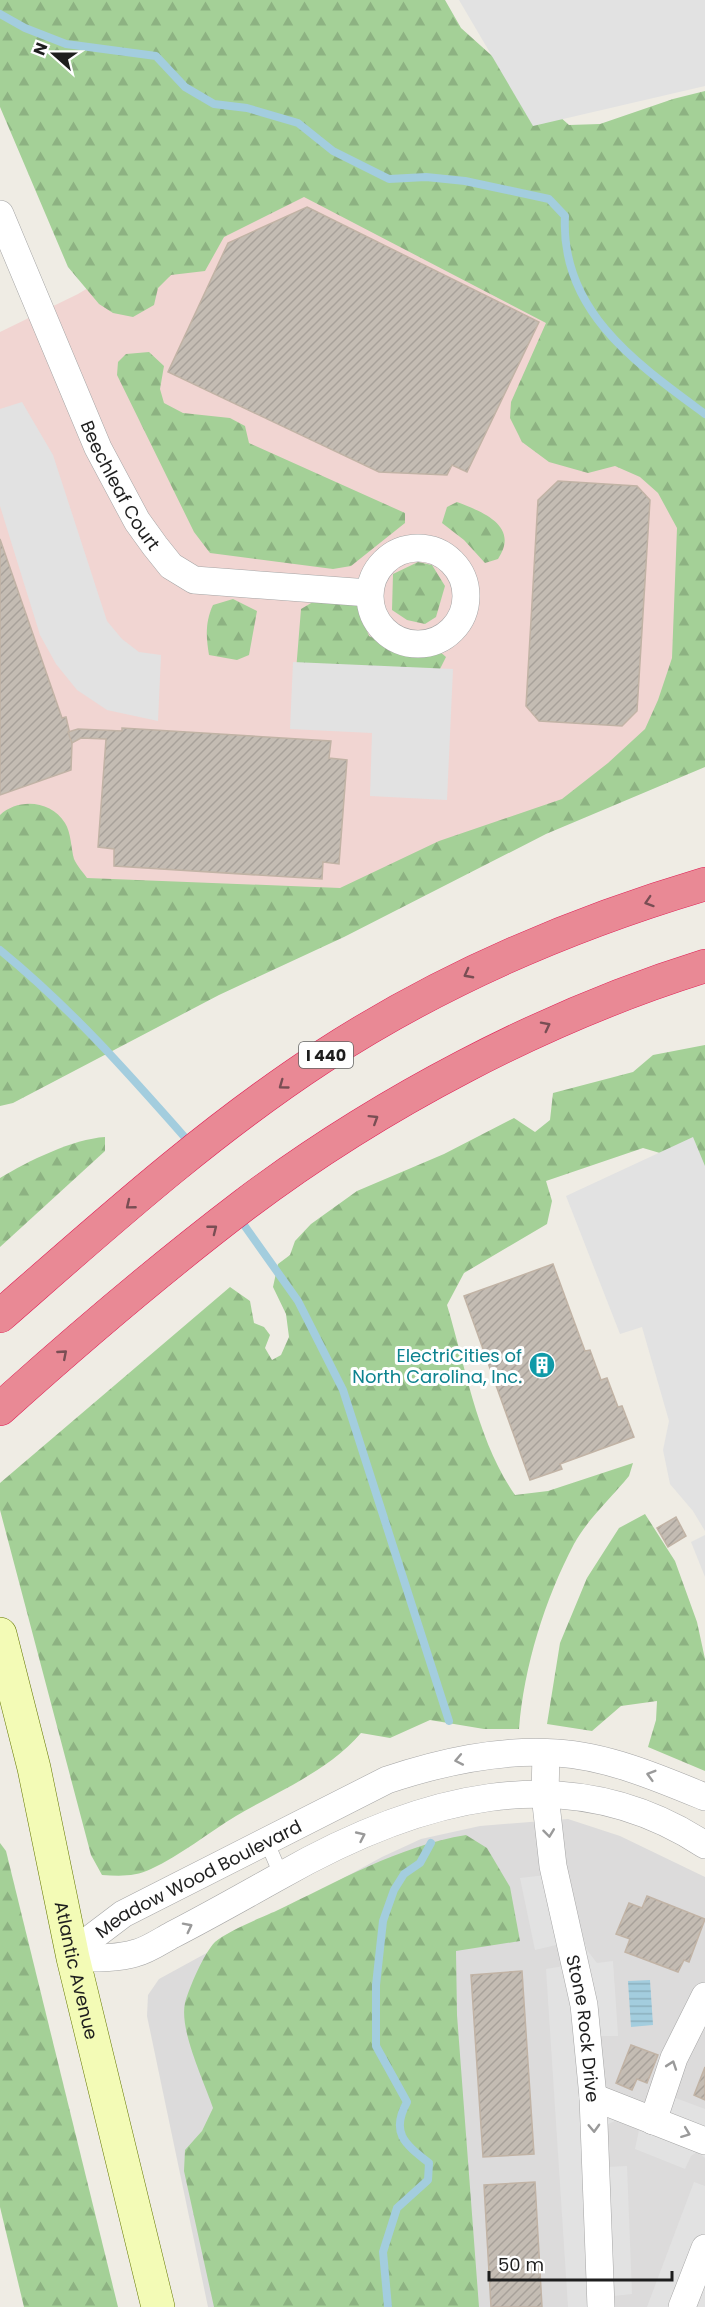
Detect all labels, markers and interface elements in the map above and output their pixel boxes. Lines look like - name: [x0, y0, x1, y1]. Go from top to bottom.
- north arrow: [24, 24, 84, 84]
- text: N: [28, 39, 53, 59]
- street label: Beechleaf Court: [75, 416, 166, 555]
- one-way arrow: [644, 894, 655, 907]
- one-way arrow: [464, 967, 475, 978]
- one-way arrow: [539, 1022, 550, 1034]
- road number: I 440: [299, 1042, 353, 1068]
- one-way arrow: [279, 1077, 290, 1088]
- one-way arrow: [368, 1115, 378, 1127]
- one-way arrow: [126, 1198, 137, 1209]
- one-way arrow: [207, 1226, 218, 1237]
- place label: ElectriCities of North Carolina, Inc.: [352, 1343, 522, 1389]
- one-way arrow: [56, 1350, 67, 1361]
- building icon: ElectriCities of North Carolina, Inc.: [527, 1350, 557, 1380]
- one-way arrow: [454, 1753, 464, 1766]
- one-way arrow: [646, 1770, 656, 1782]
- street label: Meadow Wood Boulevard: [90, 1813, 306, 1943]
- one-way arrow: [542, 1828, 555, 1837]
- one-way arrow: [354, 1831, 365, 1843]
- street label: Atlantic Avenue: [49, 1899, 105, 2042]
- one-way arrow: [182, 1922, 193, 1934]
- street label: Stone Rock Drive: [561, 1952, 606, 2103]
- one-way arrow: [664, 2060, 677, 2071]
- one-way arrow: [587, 2124, 600, 2133]
- one-way arrow: [680, 2126, 691, 2139]
- scale bar: [489, 2244, 672, 2282]
- text: 50 m: [498, 2252, 544, 2277]

